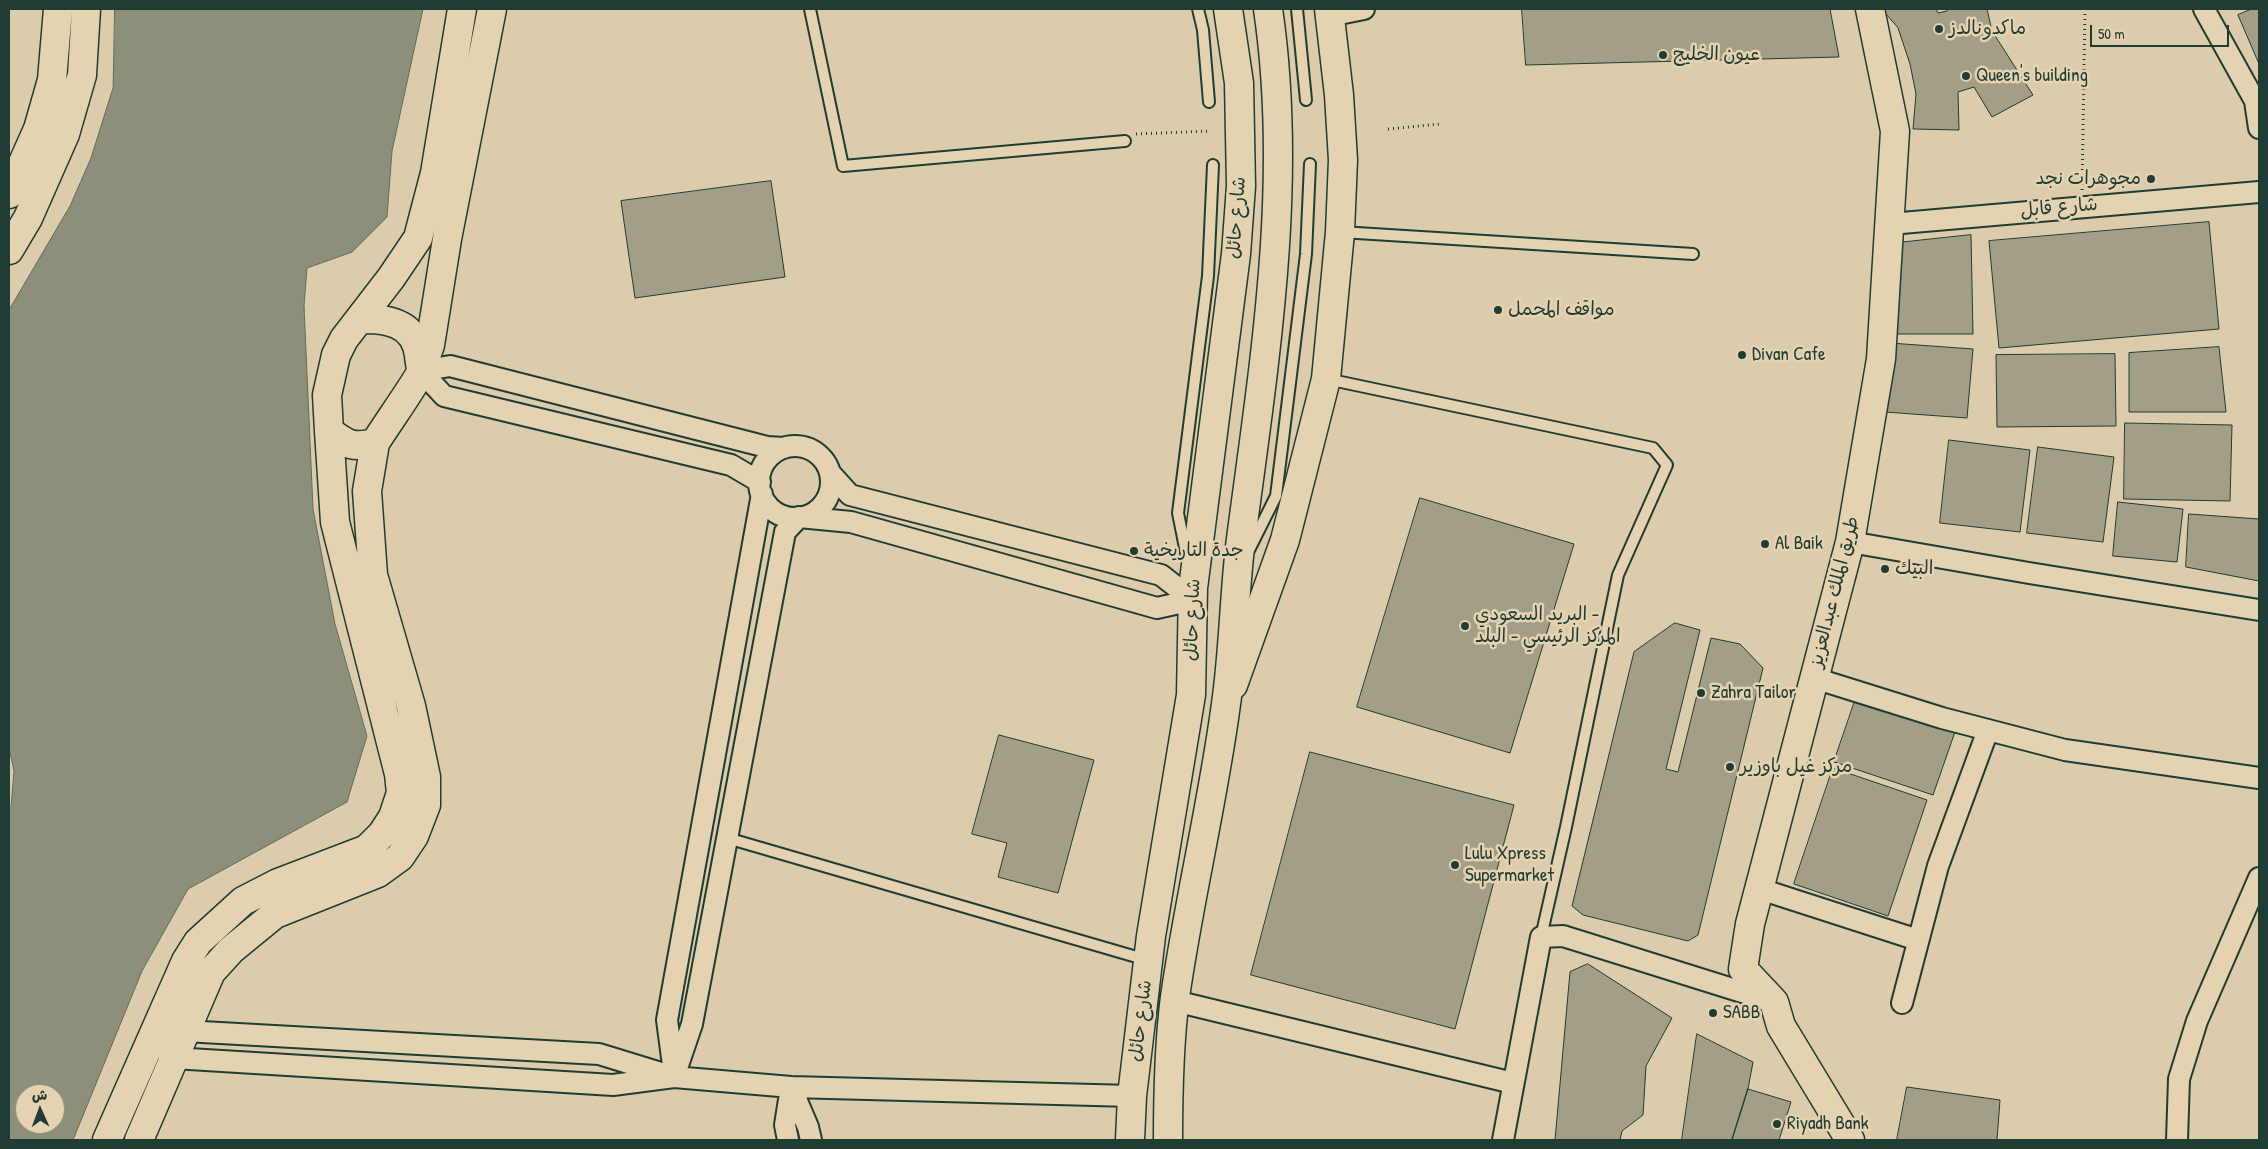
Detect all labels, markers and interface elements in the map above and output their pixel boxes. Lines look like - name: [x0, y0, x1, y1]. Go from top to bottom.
- scale bar: [2093, 15, 2232, 47]
- place label: ماكدونالدز: [1949, 18, 2026, 40]
- marker: ماكدونالدز: [1933, 23, 1945, 35]
- text: 50 m: [2098, 23, 2125, 44]
- place label: عيون الخليج: [1673, 44, 1760, 66]
- marker: عيون الخليج: [1657, 49, 1669, 61]
- place label: Queen's building: [1976, 65, 2088, 87]
- marker: Queen's building: [1960, 70, 1972, 82]
- place label: مجوهرات نجد: [2035, 168, 2141, 190]
- marker: مجوهرات نجد: [2145, 173, 2157, 185]
- street label: شارع حائل: [1223, 176, 1251, 260]
- street label: شارع قابل: [2019, 193, 2099, 223]
- place label: مواقف المحمل: [1508, 299, 1614, 321]
- marker: مواقف المحمل: [1492, 304, 1504, 316]
- place label: Divan Cafe: [1752, 344, 1826, 366]
- marker: Divan Cafe: [1736, 349, 1748, 361]
- street label: طريق الملك عبدالعزيز: [1805, 514, 1865, 670]
- place label: Al Baik: [1775, 533, 1823, 555]
- marker: Al Baik: [1759, 538, 1771, 550]
- place label: جدة التاريخية: [1144, 540, 1244, 562]
- marker: جدة التاريخية: [1128, 545, 1140, 557]
- place label: البيك: [1895, 558, 1933, 580]
- marker: البيك: [1879, 563, 1891, 575]
- street label: شارع حائل: [1180, 578, 1206, 662]
- place label: البريد السعودي - المركز الرئيسي - البلد: [1475, 604, 1621, 648]
- marker: البريد السعودي - المركز الرئيسي - البلد: [1459, 620, 1471, 632]
- place label: Zahra Tailor: [1711, 682, 1796, 704]
- marker: Zahra Tailor: [1695, 687, 1707, 699]
- place label: مركز غيل باوزير: [1740, 756, 1852, 778]
- marker: مركز غيل باوزير: [1724, 761, 1736, 773]
- place label: Lulu Xpress Supermarket: [1465, 843, 1554, 887]
- marker: Lulu Xpress Supermarket: [1449, 859, 1461, 871]
- street label: شارع حائل: [1125, 979, 1157, 1063]
- place label: SABB: [1723, 1002, 1760, 1024]
- marker: SABB: [1707, 1007, 1719, 1019]
- north arrow: [15, 1084, 65, 1134]
- text: ش: [31, 1085, 48, 1104]
- place label: Riyadh Bank: [1787, 1113, 1869, 1135]
- marker: Riyadh Bank: [1771, 1118, 1783, 1130]

